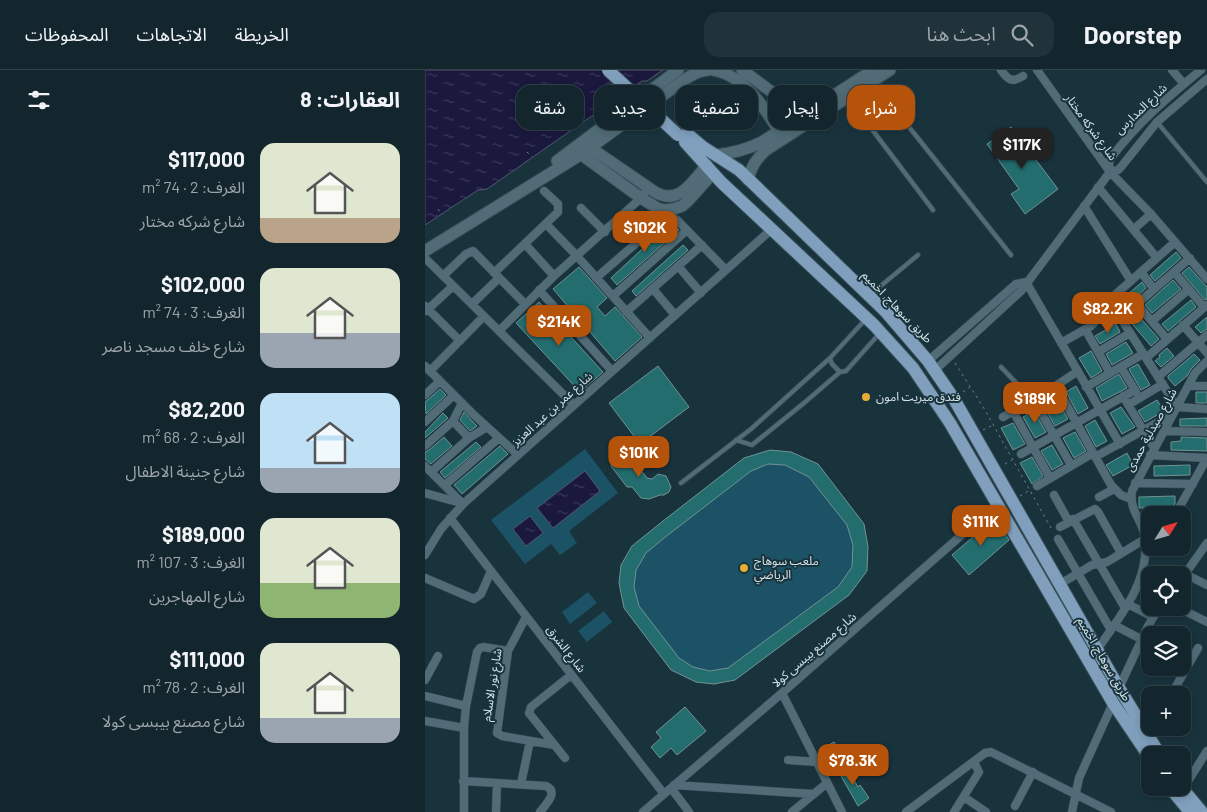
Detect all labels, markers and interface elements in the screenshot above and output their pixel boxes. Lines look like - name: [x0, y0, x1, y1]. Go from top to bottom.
- search box: [704, 12, 1054, 57]
- text: Doorstep: [1084, 20, 1182, 49]
- icon: search: [1008, 21, 1036, 49]
- text: ابحث هنا: [926, 22, 996, 45]
- text: المحفوظات: [25, 23, 109, 45]
- text: الاتجاهات: [137, 23, 207, 45]
- text: الخريطة: [235, 23, 289, 45]
- street label: شارع المدارس: [1112, 80, 1171, 139]
- chip: شقة: [516, 85, 584, 130]
- chip: جديد: [594, 85, 665, 130]
- chip: تصفية: [675, 85, 758, 130]
- chip: إيجار: [768, 85, 837, 130]
- chip: شراء: [847, 85, 915, 130]
- icon: filters: [25, 86, 53, 114]
- text: العقارات: 8: [300, 86, 400, 111]
- street label: شارع شركه مختار: [1060, 90, 1121, 164]
- pin: $117K: [987, 128, 1057, 170]
- text: $117K: [1003, 134, 1041, 153]
- text: $117,000: [168, 146, 245, 171]
- icon: home: [300, 163, 360, 223]
- text: الغرف: 2 · 74 m²: [142, 177, 245, 196]
- pin: $102K: [610, 210, 680, 253]
- text: شارع شركه مختار: [140, 211, 245, 230]
- text: $102K: [624, 217, 666, 236]
- street label: طريق سوهاج, اخميم: [858, 267, 936, 347]
- text: $102,000: [161, 271, 245, 296]
- icon: home: [300, 288, 360, 348]
- pin: $82.2K: [1067, 292, 1149, 334]
- text: $82.2K: [1083, 298, 1133, 317]
- text: الغرف: 3 · 74 m²: [142, 302, 245, 321]
- pin: $214K: [524, 304, 594, 347]
- text: $214K: [537, 311, 581, 330]
- text: شارع خلف مسجد ناصر: [102, 336, 245, 355]
- street label: شارع عمر بن عبد العزيز: [507, 368, 597, 451]
- pin: $189K: [1000, 382, 1070, 424]
- street label: شارع صيدلية حمدى: [1122, 386, 1181, 475]
- text: $189K: [1014, 388, 1056, 407]
- place label: فندق ميريت امون: [876, 389, 961, 404]
- marker: فندق ميريت امون: [860, 391, 872, 403]
- text: $82,200: [169, 396, 245, 421]
- icon: home: [300, 413, 360, 473]
- text: الغرف: 2 · 68 m²: [142, 427, 245, 446]
- pin: $101K: [604, 436, 674, 478]
- text: $101K: [619, 442, 659, 461]
- text: شارع جنينة الاطفال: [126, 461, 245, 480]
- pin: $111K: [946, 504, 1016, 547]
- north arrow: [1141, 506, 1191, 556]
- map controls: [1141, 506, 1191, 796]
- text: $111K: [963, 511, 999, 530]
- text: $189,000: [162, 521, 245, 546]
- icon: home: [300, 538, 360, 598]
- text: الغرف: 3 · 107 m²: [137, 552, 245, 571]
- place label: ملعب سوهاج الرياضي: [754, 553, 819, 585]
- marker: ملعب سوهاج الرياضي: [738, 562, 750, 574]
- button: locate: [1141, 566, 1191, 616]
- text: شارع المهاجرين: [149, 586, 245, 605]
- street label: شارع مصنع بيبسى كولا: [768, 609, 860, 692]
- street label: طريق سوهاج, اخميم: [1072, 614, 1135, 705]
- street label: شارع الشرق: [542, 622, 589, 676]
- button: layers: [1141, 626, 1191, 676]
- text: $111,000: [169, 646, 245, 671]
- street label: شارع نور الاسلام: [478, 647, 507, 723]
- icon: home: [300, 663, 360, 723]
- text: الغرف: 2 · 78 m²: [143, 677, 245, 696]
- button: +: [1141, 686, 1191, 736]
- text: شارع مصنع بيبسى كولا: [102, 711, 245, 730]
- pin: $78.3K: [812, 744, 894, 786]
- button: −: [1141, 746, 1191, 796]
- text: $78.3K: [829, 750, 877, 769]

